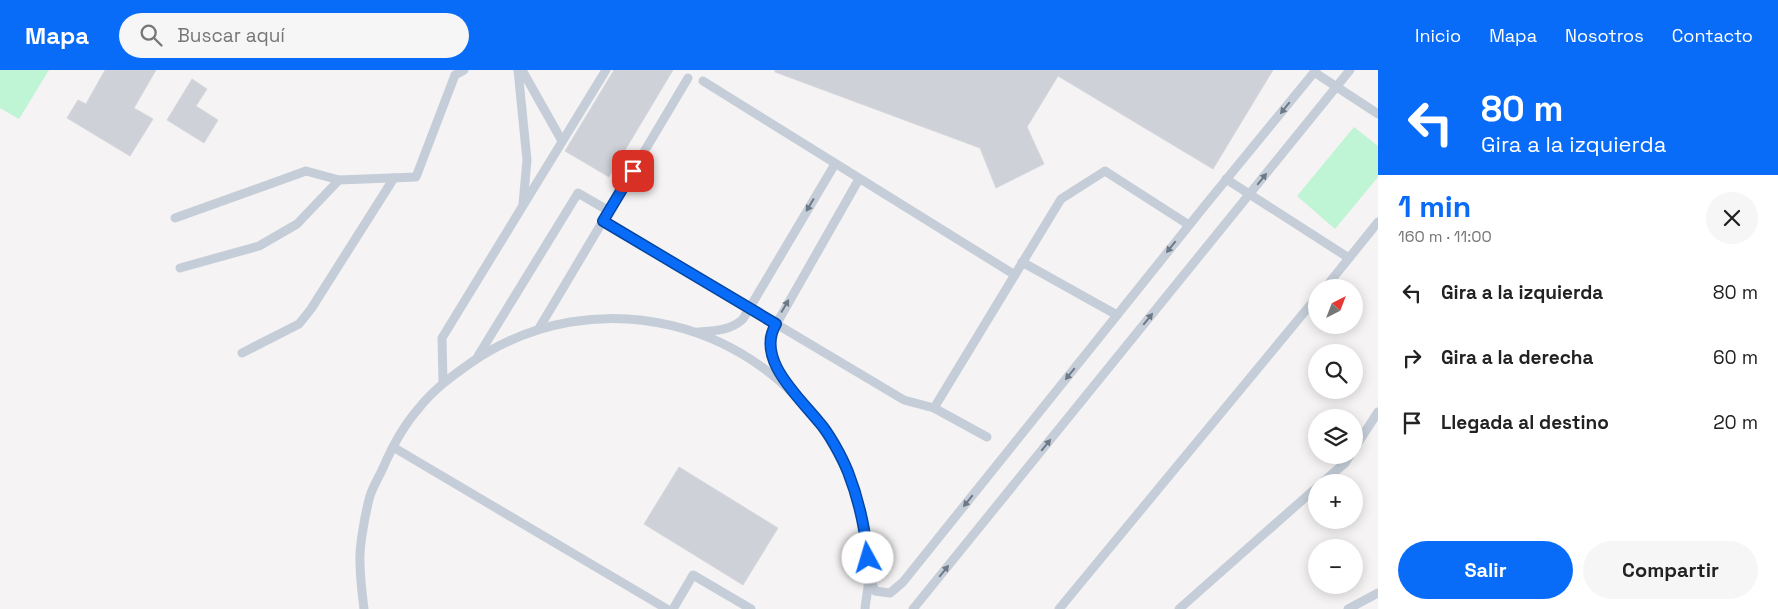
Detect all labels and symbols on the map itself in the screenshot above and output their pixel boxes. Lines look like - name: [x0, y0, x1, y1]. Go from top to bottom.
- one-way arrow: [1280, 101, 1291, 114]
- pin: [612, 150, 654, 192]
- one-way arrow: [1256, 172, 1267, 185]
- one-way arrow: [806, 199, 815, 212]
- one-way arrow: [1166, 240, 1177, 253]
- north arrow: [1308, 279, 1362, 334]
- one-way arrow: [781, 300, 790, 313]
- one-way arrow: [1143, 312, 1154, 325]
- one-way arrow: [1064, 367, 1075, 380]
- one-way arrow: [1041, 439, 1052, 452]
- one-way arrow: [963, 494, 974, 507]
- position arrow: [841, 531, 893, 583]
- one-way arrow: [938, 565, 949, 578]

